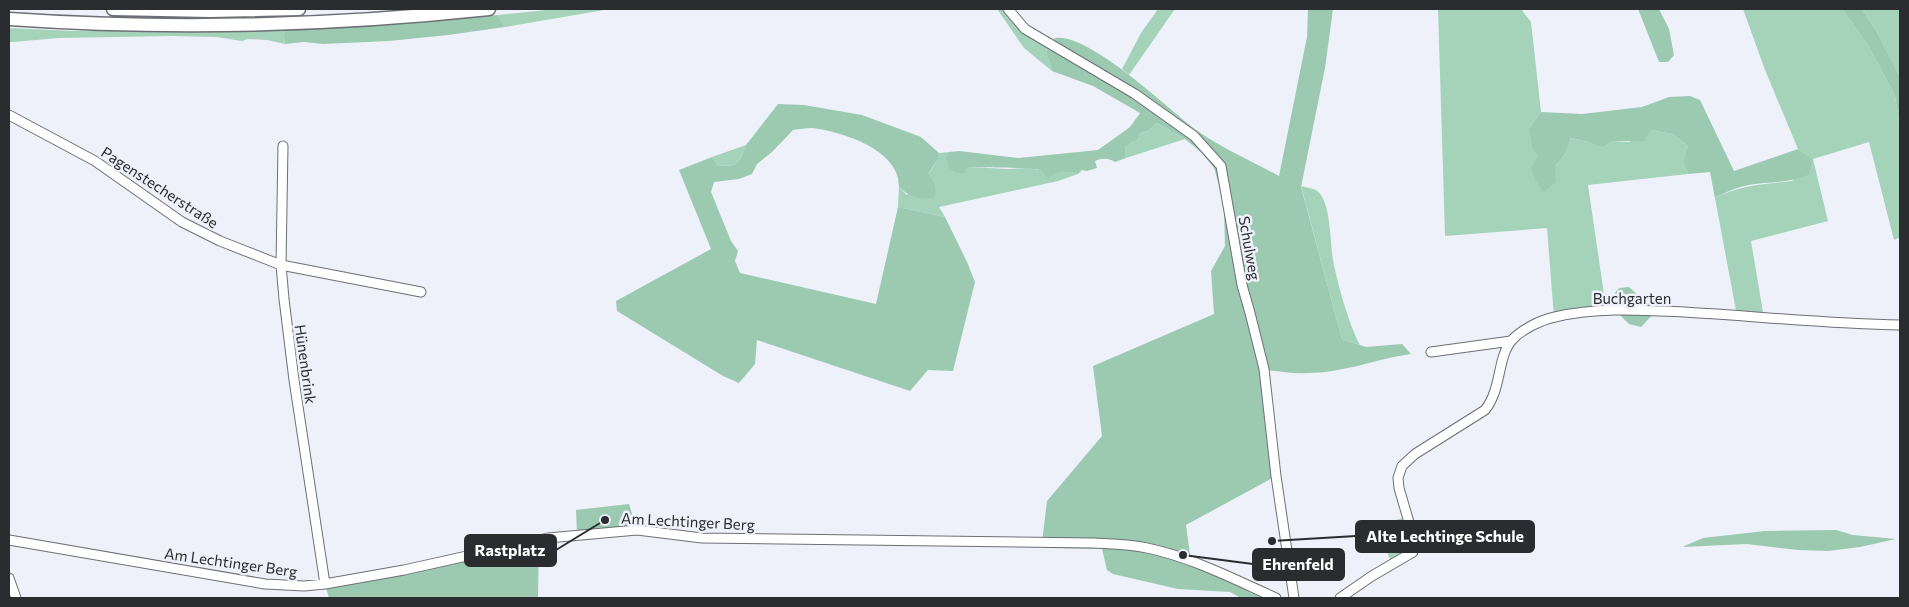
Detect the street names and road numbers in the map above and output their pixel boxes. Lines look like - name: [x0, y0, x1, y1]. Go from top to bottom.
- street label: Pagenstecherstraße: [98, 142, 222, 232]
- street label: Schulweg: [1236, 215, 1264, 281]
- street label: Buchgarten: [1593, 289, 1671, 307]
- street label: Hünenbrink: [292, 323, 320, 405]
- street label: Am Lechtinger Berg: [621, 509, 755, 533]
- street label: Am Lechtinger Berg: [163, 544, 299, 580]

